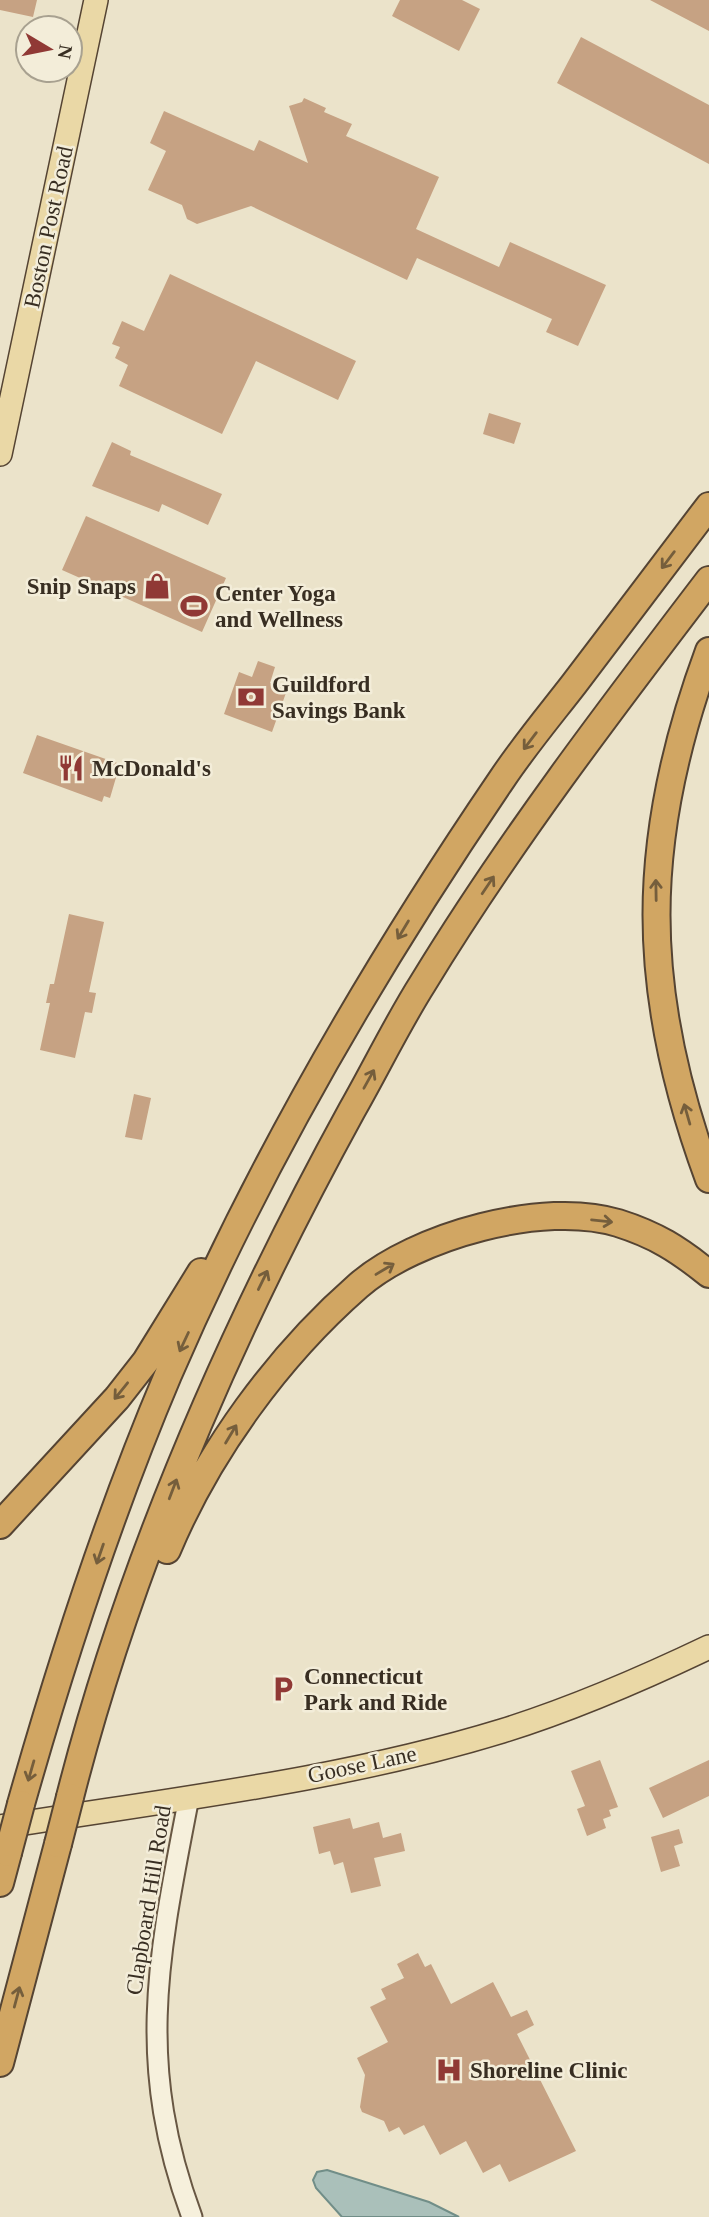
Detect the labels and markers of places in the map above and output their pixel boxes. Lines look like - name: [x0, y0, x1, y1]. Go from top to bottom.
- shop icon: Snip Snaps: [142, 571, 172, 601]
- place label: Snip Snaps: [27, 574, 136, 599]
- place label: Center Yoga and Wellness: [215, 581, 343, 632]
- sports icon: Center Yoga and Wellness: [179, 591, 209, 621]
- place label: Guildford Savings Bank: [272, 672, 406, 723]
- bank icon: Guildford Savings Bank: [236, 682, 266, 712]
- restaurant icon: McDonald's: [56, 753, 86, 783]
- place label: McDonald's: [92, 756, 211, 781]
- place label: Connecticut Park and Ride: [304, 1664, 447, 1715]
- parking icon: Connecticut Park and Ride: [268, 1674, 298, 1704]
- hospital icon: Shoreline Clinic: [434, 2055, 464, 2085]
- place label: Shoreline Clinic: [470, 2058, 627, 2083]

